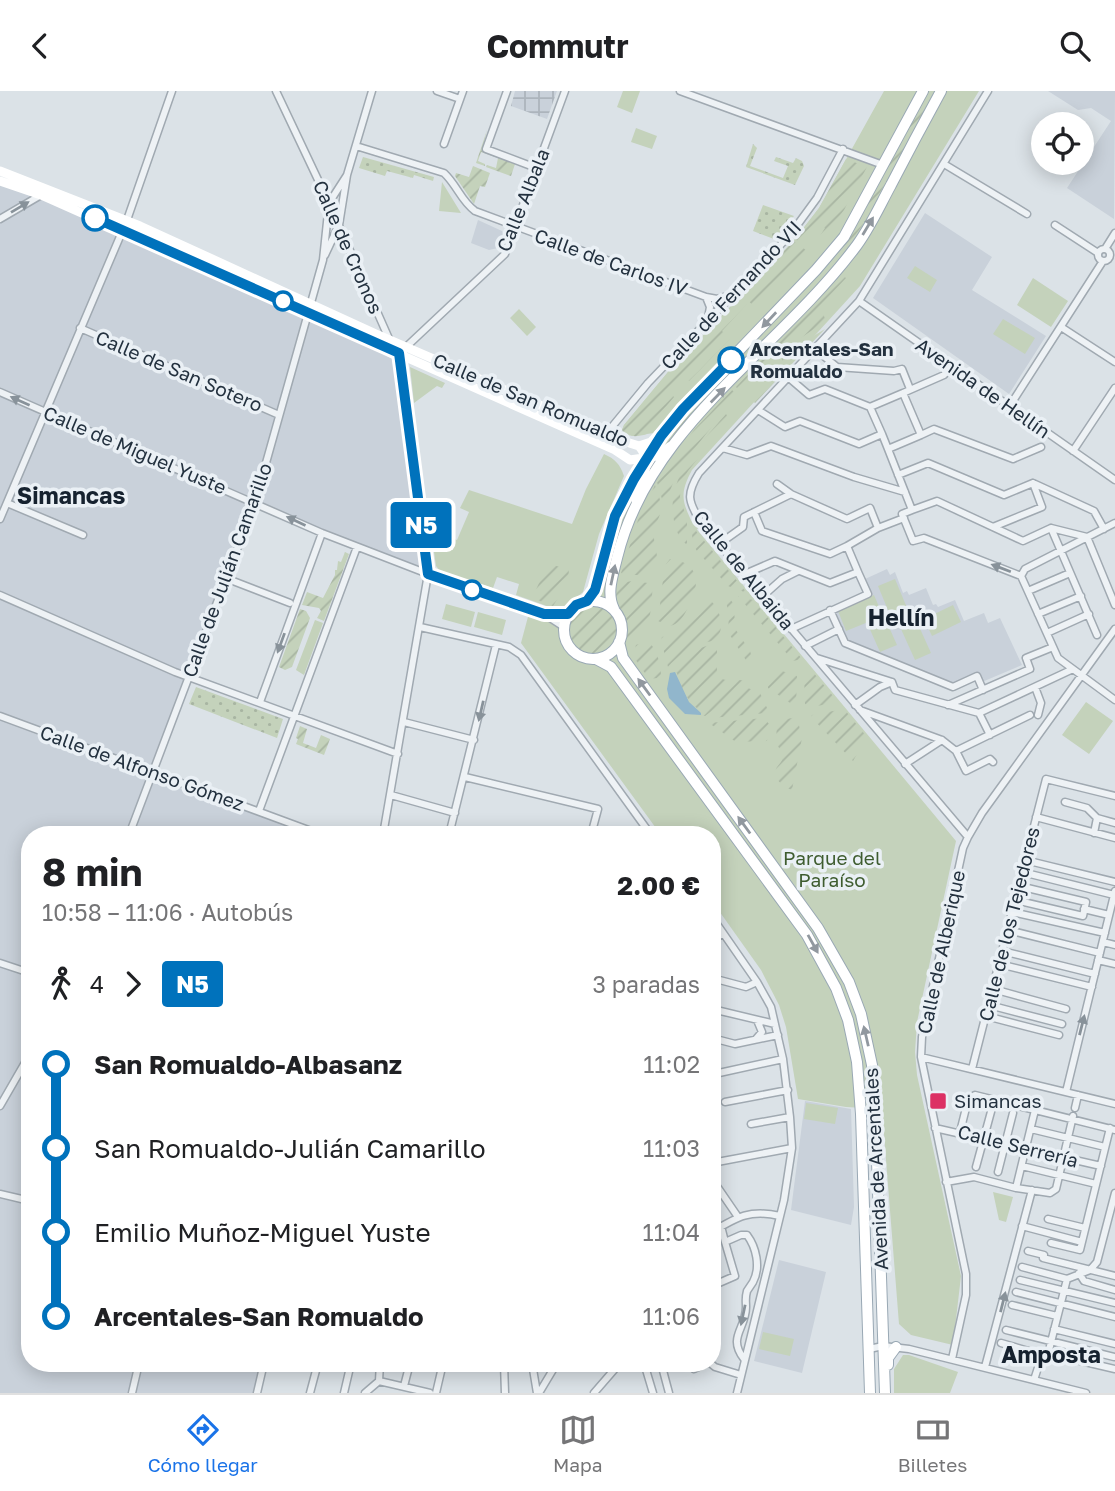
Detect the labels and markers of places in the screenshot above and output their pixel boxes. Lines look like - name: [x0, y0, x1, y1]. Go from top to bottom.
- unlabelled marker: [82, 205, 108, 231]
- unlabelled marker: [273, 291, 293, 311]
- place label: Arcentales-San Romualdo: [750, 337, 893, 382]
- marker: Arcentales-San Romualdo: [718, 347, 744, 373]
- unlabelled marker: [462, 580, 482, 600]
- place label: Simancas: [954, 1089, 1042, 1112]
- marker: Simancas: [928, 1091, 948, 1111]

